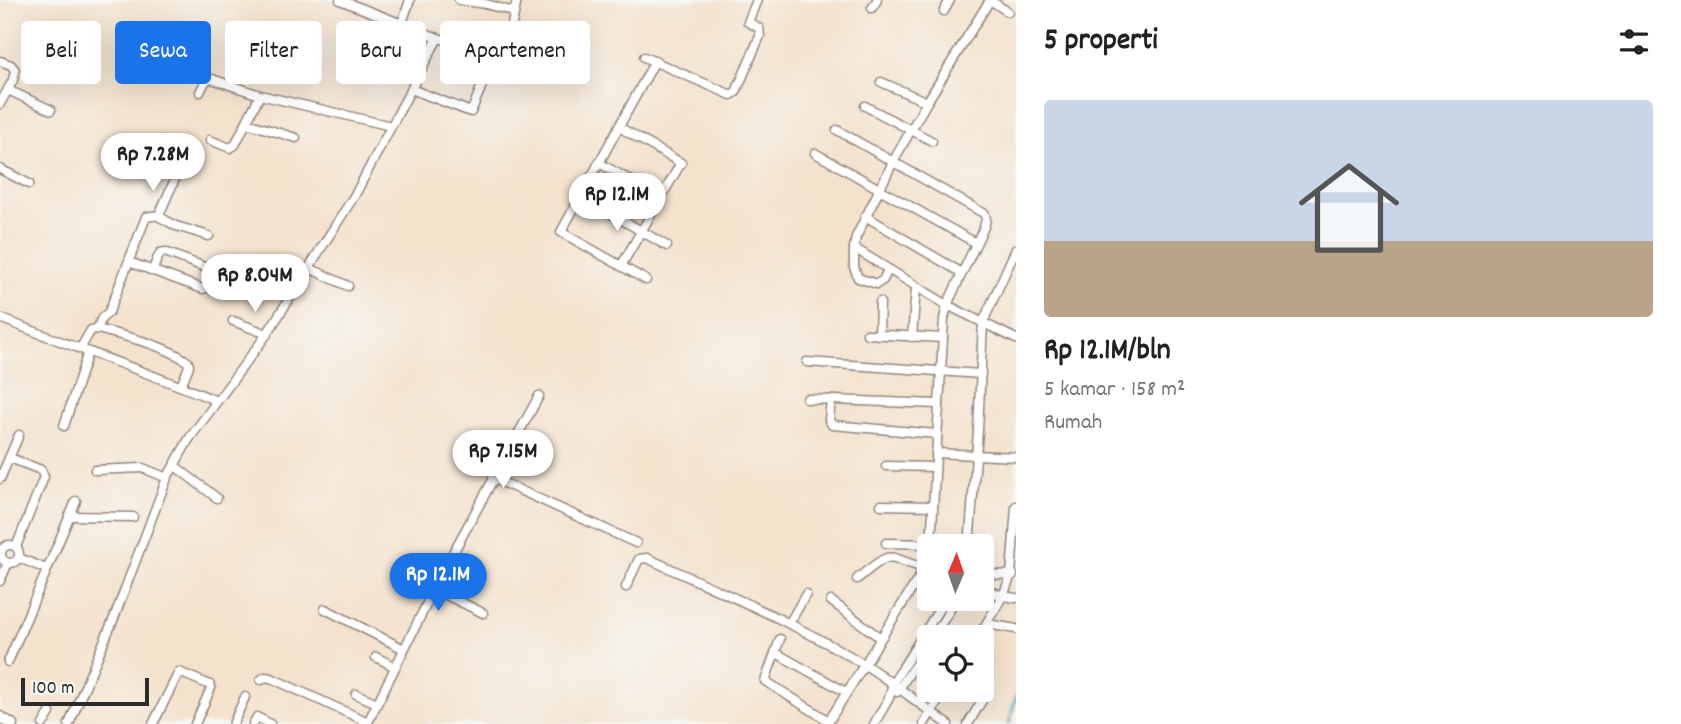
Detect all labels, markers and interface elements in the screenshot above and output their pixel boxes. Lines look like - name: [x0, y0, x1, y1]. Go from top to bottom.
- chip: Beli: [21, 21, 101, 84]
- chip: Sewa: [115, 21, 211, 84]
- chip: Filter: [225, 21, 322, 84]
- chip: Baru: [336, 21, 426, 84]
- chip: Apartemen: [440, 21, 590, 84]
- text: 5 properti: [1044, 21, 1158, 64]
- icon: filters: [1615, 23, 1653, 61]
- pin: Rp 7.28M: [81, 134, 225, 193]
- text: Rp 7.28M: [117, 139, 189, 172]
- icon: home: [1286, 145, 1412, 271]
- pin: Rp 12.1M: [545, 174, 689, 233]
- text: Rp 12.1M: [585, 179, 649, 212]
- pin: Rp 8.04M: [183, 254, 327, 314]
- text: Rp 8.04M: [217, 260, 293, 293]
- text: Rp 12.1M/bln: [1044, 331, 1171, 374]
- text: 5 kamar · 158 m²: [1044, 374, 1185, 407]
- text: Rumah: [1044, 407, 1102, 440]
- pin: Rp 7.15M: [431, 430, 575, 490]
- text: Rp 7.15M: [469, 436, 537, 469]
- north arrow: [917, 534, 994, 611]
- map controls: [917, 534, 994, 702]
- pin: Rp 12.1M: [366, 554, 510, 613]
- text: Rp 12.1M: [406, 559, 470, 592]
- button: locate: [917, 625, 994, 702]
- scale bar: [21, 675, 149, 707]
- text: 100 m: [32, 676, 74, 703]

